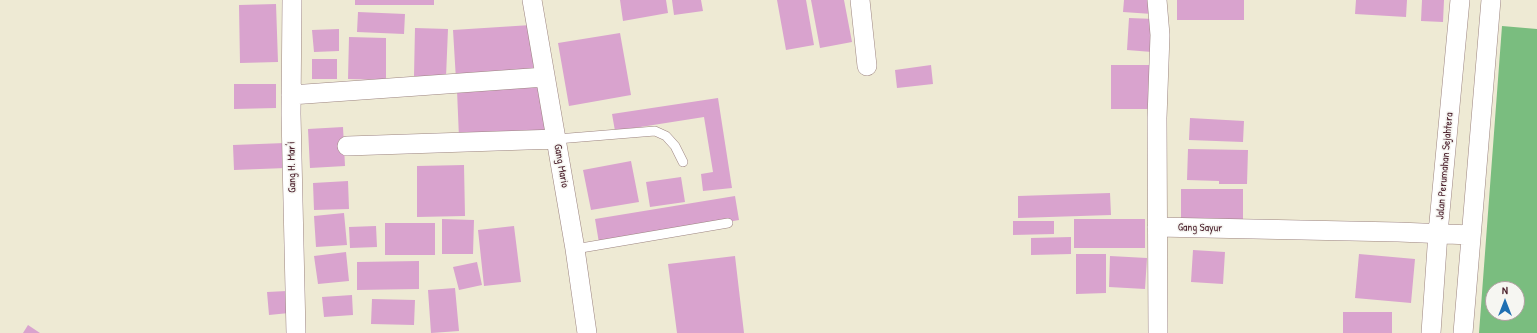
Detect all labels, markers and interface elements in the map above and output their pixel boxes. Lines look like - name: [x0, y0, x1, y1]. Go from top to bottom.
- street label: Jalan Perumahan Sejahtera: [1434, 112, 1456, 220]
- street label: Gang H. Mar'i: [285, 141, 299, 193]
- street label: Gang Mario: [551, 143, 571, 189]
- street label: Gang Sayur: [1178, 221, 1222, 235]
- north arrow: [1485, 281, 1525, 321]
- text: N: [1502, 283, 1508, 297]

